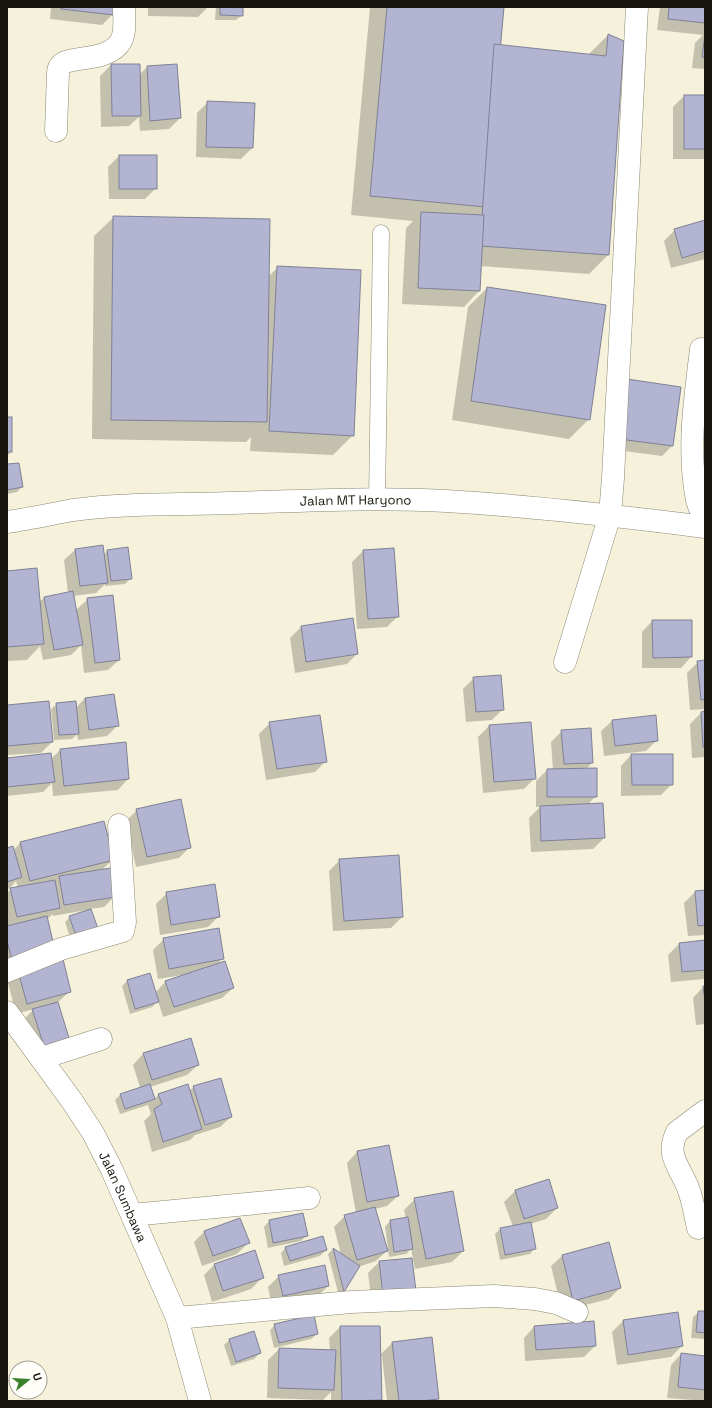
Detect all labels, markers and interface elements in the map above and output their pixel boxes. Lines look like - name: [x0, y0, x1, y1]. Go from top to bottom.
- street label: Jalan MT Haryono: [299, 491, 412, 509]
- street label: Jalan Sumbawa: [95, 1148, 151, 1245]
- north arrow: [8, 1360, 48, 1400]
- text: U: [30, 1371, 45, 1383]

